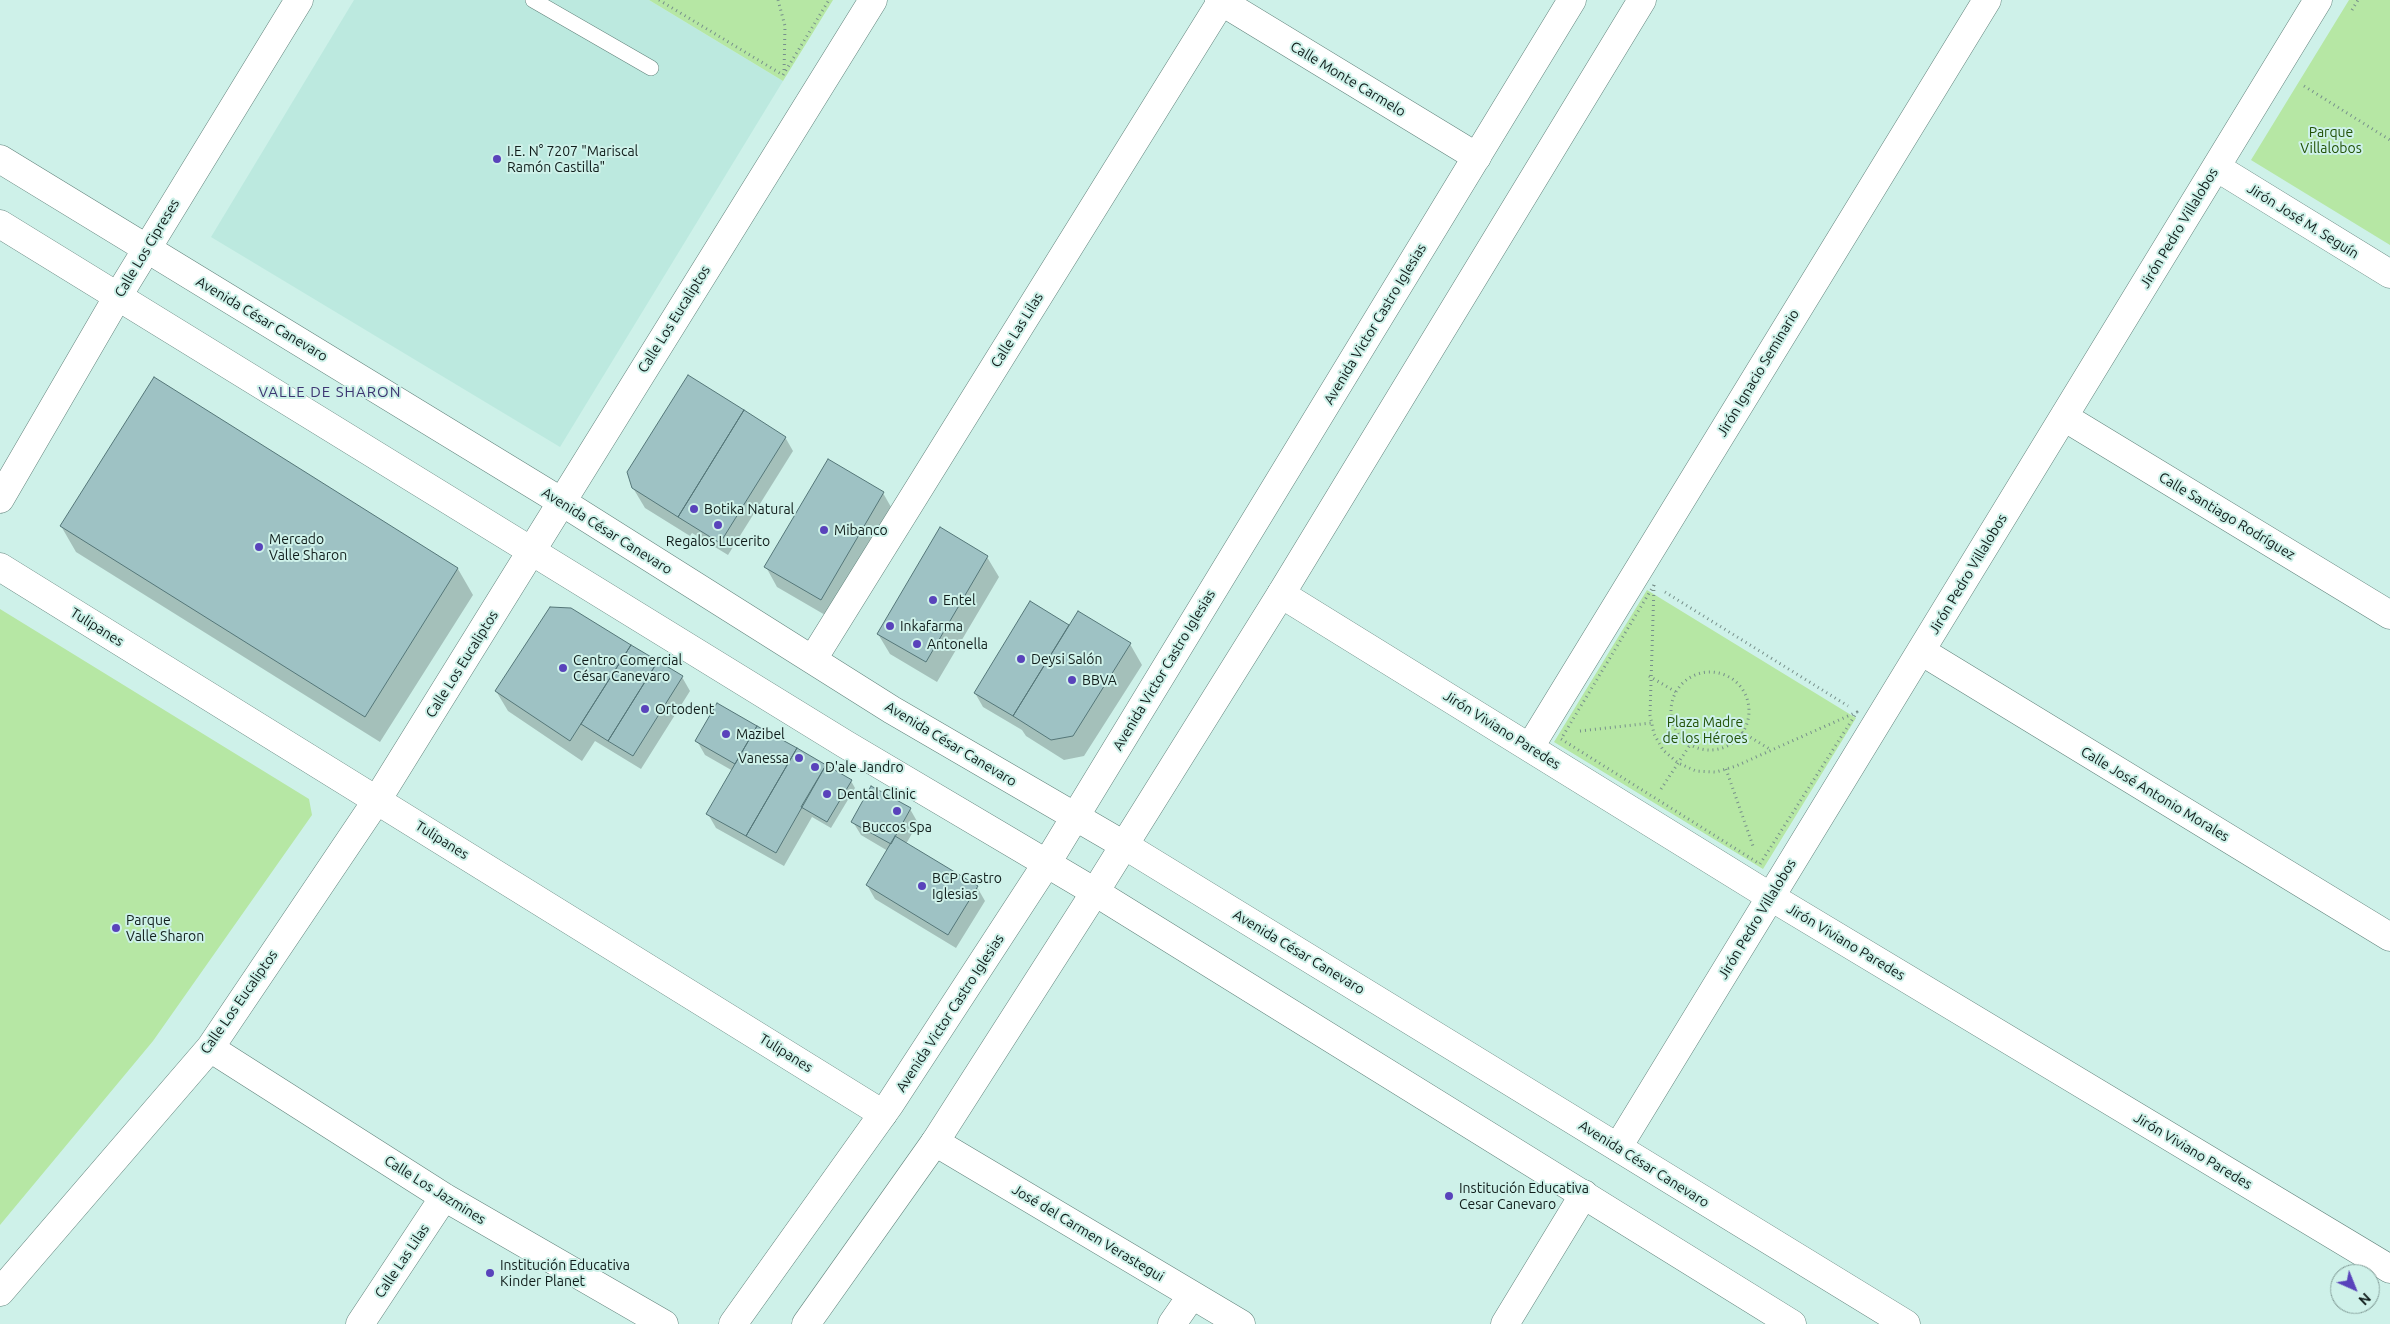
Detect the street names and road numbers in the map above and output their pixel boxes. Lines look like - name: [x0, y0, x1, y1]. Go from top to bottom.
- street label: Calle Monte Carmelo: [1287, 38, 1409, 120]
- street label: Jirón Pedro Villalobos: [2136, 165, 2222, 291]
- street label: Jirón José M. Seguín: [2244, 180, 2362, 262]
- street label: Calle Los Cipreses: [111, 196, 183, 300]
- street label: Avenida Victor Castro Iglesias: [1320, 241, 1430, 407]
- street label: Calle Los Eucaliptos: [634, 262, 714, 376]
- street label: Avenida César Canevaro: [193, 273, 331, 365]
- street label: Calle Las Lilas: [987, 289, 1047, 371]
- street label: Jirón Ignacio Seminario: [1713, 306, 1803, 440]
- street label: Calle Santiago Rodríguez: [2156, 469, 2298, 563]
- street label: Avenida César Canevaro: [539, 484, 675, 578]
- street label: Jirón Pedro Villalobos: [1925, 511, 2011, 637]
- street label: Avenida Victor Castro Iglesias: [1109, 587, 1219, 753]
- street label: Tulipanes: [67, 604, 127, 650]
- street label: Calle Los Eucaliptos: [422, 607, 502, 721]
- street label: Jirón Viviano Paredes: [1440, 687, 1564, 773]
- street label: Avenida César Canevaro: [882, 698, 1020, 790]
- street label: Calle José Antonio Morales: [2078, 743, 2232, 845]
- street label: Tulipanes: [412, 817, 472, 863]
- street label: Jirón Pedro Villalobos: [1714, 856, 1800, 982]
- street label: Jirón Viviano Paredes: [1784, 900, 1908, 984]
- street label: Avenida César Canevaro: [1230, 906, 1368, 998]
- street label: Avenida Victor Castro Iglesias: [893, 931, 1007, 1095]
- street label: Calle Los Eucaliptos: [197, 947, 281, 1057]
- street label: Tulipanes: [756, 1030, 816, 1076]
- street label: Jirón Viviano Paredes: [2131, 1109, 2255, 1193]
- street label: Avenida César Canevaro: [1576, 1117, 1712, 1211]
- street label: Calle Los Jazmines: [381, 1152, 489, 1228]
- street label: José del Carmen Verastegui: [1009, 1181, 1167, 1285]
- street label: Calle Las Lilas: [371, 1221, 433, 1301]

